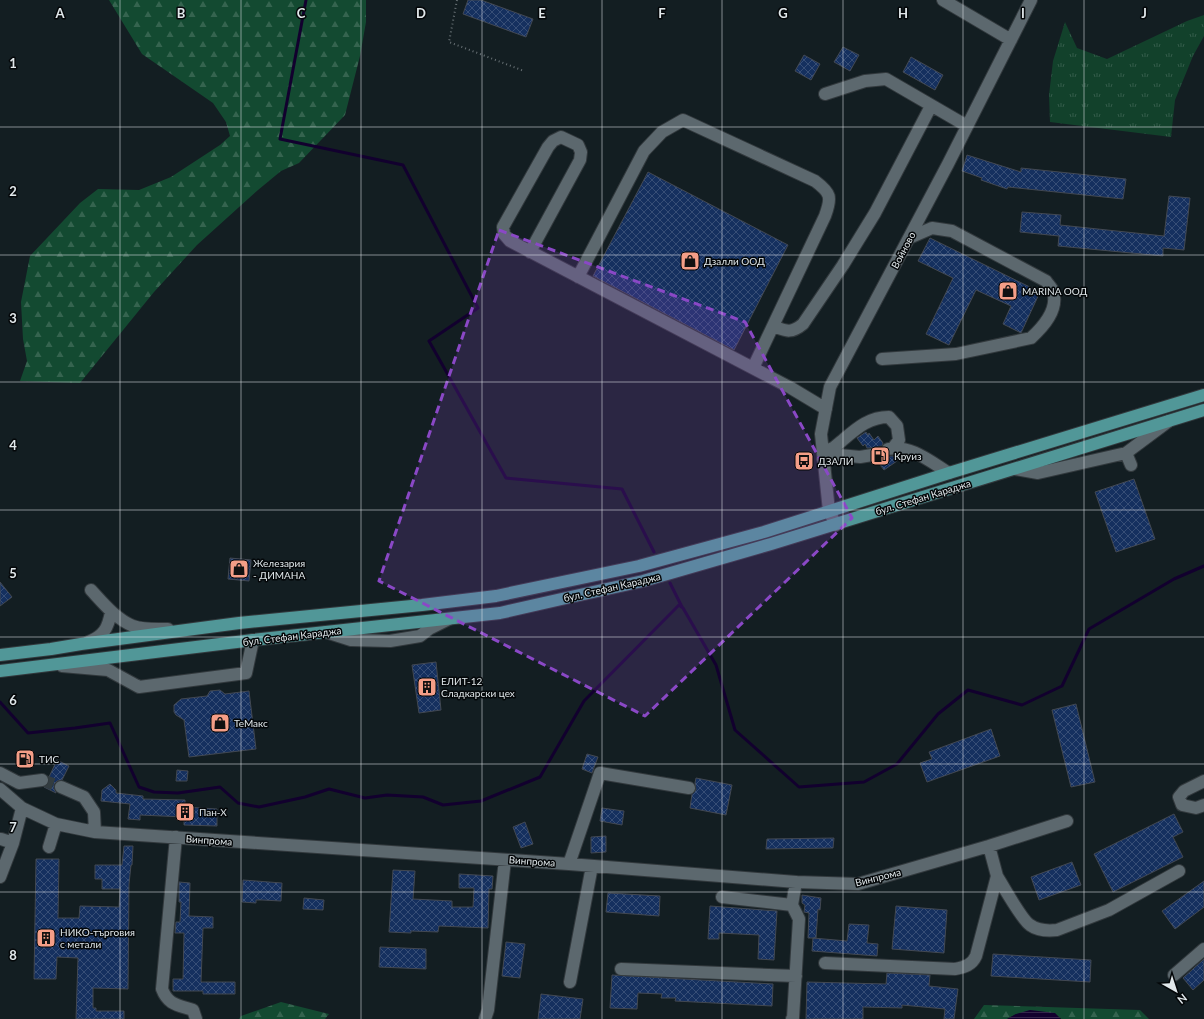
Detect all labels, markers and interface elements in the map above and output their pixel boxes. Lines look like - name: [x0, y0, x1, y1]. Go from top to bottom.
- text: A: [54, 5, 65, 21]
- text: B: [177, 5, 186, 21]
- text: C: [297, 5, 306, 21]
- text: D: [416, 5, 426, 21]
- text: E: [538, 5, 546, 21]
- text: F: [658, 5, 666, 21]
- text: G: [778, 5, 788, 21]
- text: H: [898, 5, 908, 21]
- text: I: [1021, 5, 1025, 21]
- text: J: [1141, 5, 1147, 21]
- text: 1: [9, 55, 17, 71]
- text: 2: [9, 183, 17, 199]
- street label: Войново: [888, 229, 918, 270]
- shop icon: Дзалли ООД: [679, 250, 701, 272]
- place label: Дзалли ООД: [704, 255, 765, 267]
- shop icon: MARINA ООД: [997, 280, 1019, 302]
- place label: MARINA ООД: [1022, 285, 1087, 297]
- text: 3: [9, 310, 17, 326]
- text: 4: [9, 437, 17, 453]
- fuel station icon: Круиз: [869, 445, 891, 467]
- bus stop icon: ДЗАЛИ: [793, 450, 815, 472]
- place label: Круиз: [894, 450, 922, 462]
- place label: ДЗАЛИ: [818, 455, 853, 467]
- street label: бул. Стефан Караджа: [874, 477, 972, 517]
- place label: Железария - ДИМАНА: [253, 557, 305, 581]
- shop icon: Железария - ДИМАНА: [228, 558, 250, 580]
- text: 5: [9, 565, 17, 581]
- street label: бул. Стефан Караджа: [562, 570, 662, 604]
- street label: бул. Стефан Караджа: [242, 624, 342, 648]
- place label: ЕЛИТ-12 Сладкарски цех: [441, 675, 515, 699]
- building icon: ЕЛИТ-12 Сладкарски цех: [416, 676, 438, 698]
- text: 6: [9, 692, 17, 708]
- shop icon: ТеМакс: [209, 712, 231, 734]
- place label: ТеМакс: [234, 717, 268, 729]
- fuel station icon: ТИС: [14, 748, 36, 770]
- place label: ТИС: [39, 753, 60, 765]
- building icon: Пан-Х: [174, 801, 196, 823]
- place label: Пан-Х: [199, 806, 227, 818]
- text: 7: [9, 819, 17, 835]
- street label: Винпрома: [185, 832, 233, 848]
- street label: Винпрома: [508, 853, 556, 869]
- street label: Винпрома: [854, 866, 902, 888]
- place label: НИКО-търговия с метали: [60, 926, 135, 950]
- building icon: НИКО-търговия с метали: [35, 927, 57, 949]
- text: 8: [9, 947, 17, 963]
- north arrow: [1156, 971, 1196, 1011]
- text: N: [1175, 991, 1190, 1007]

